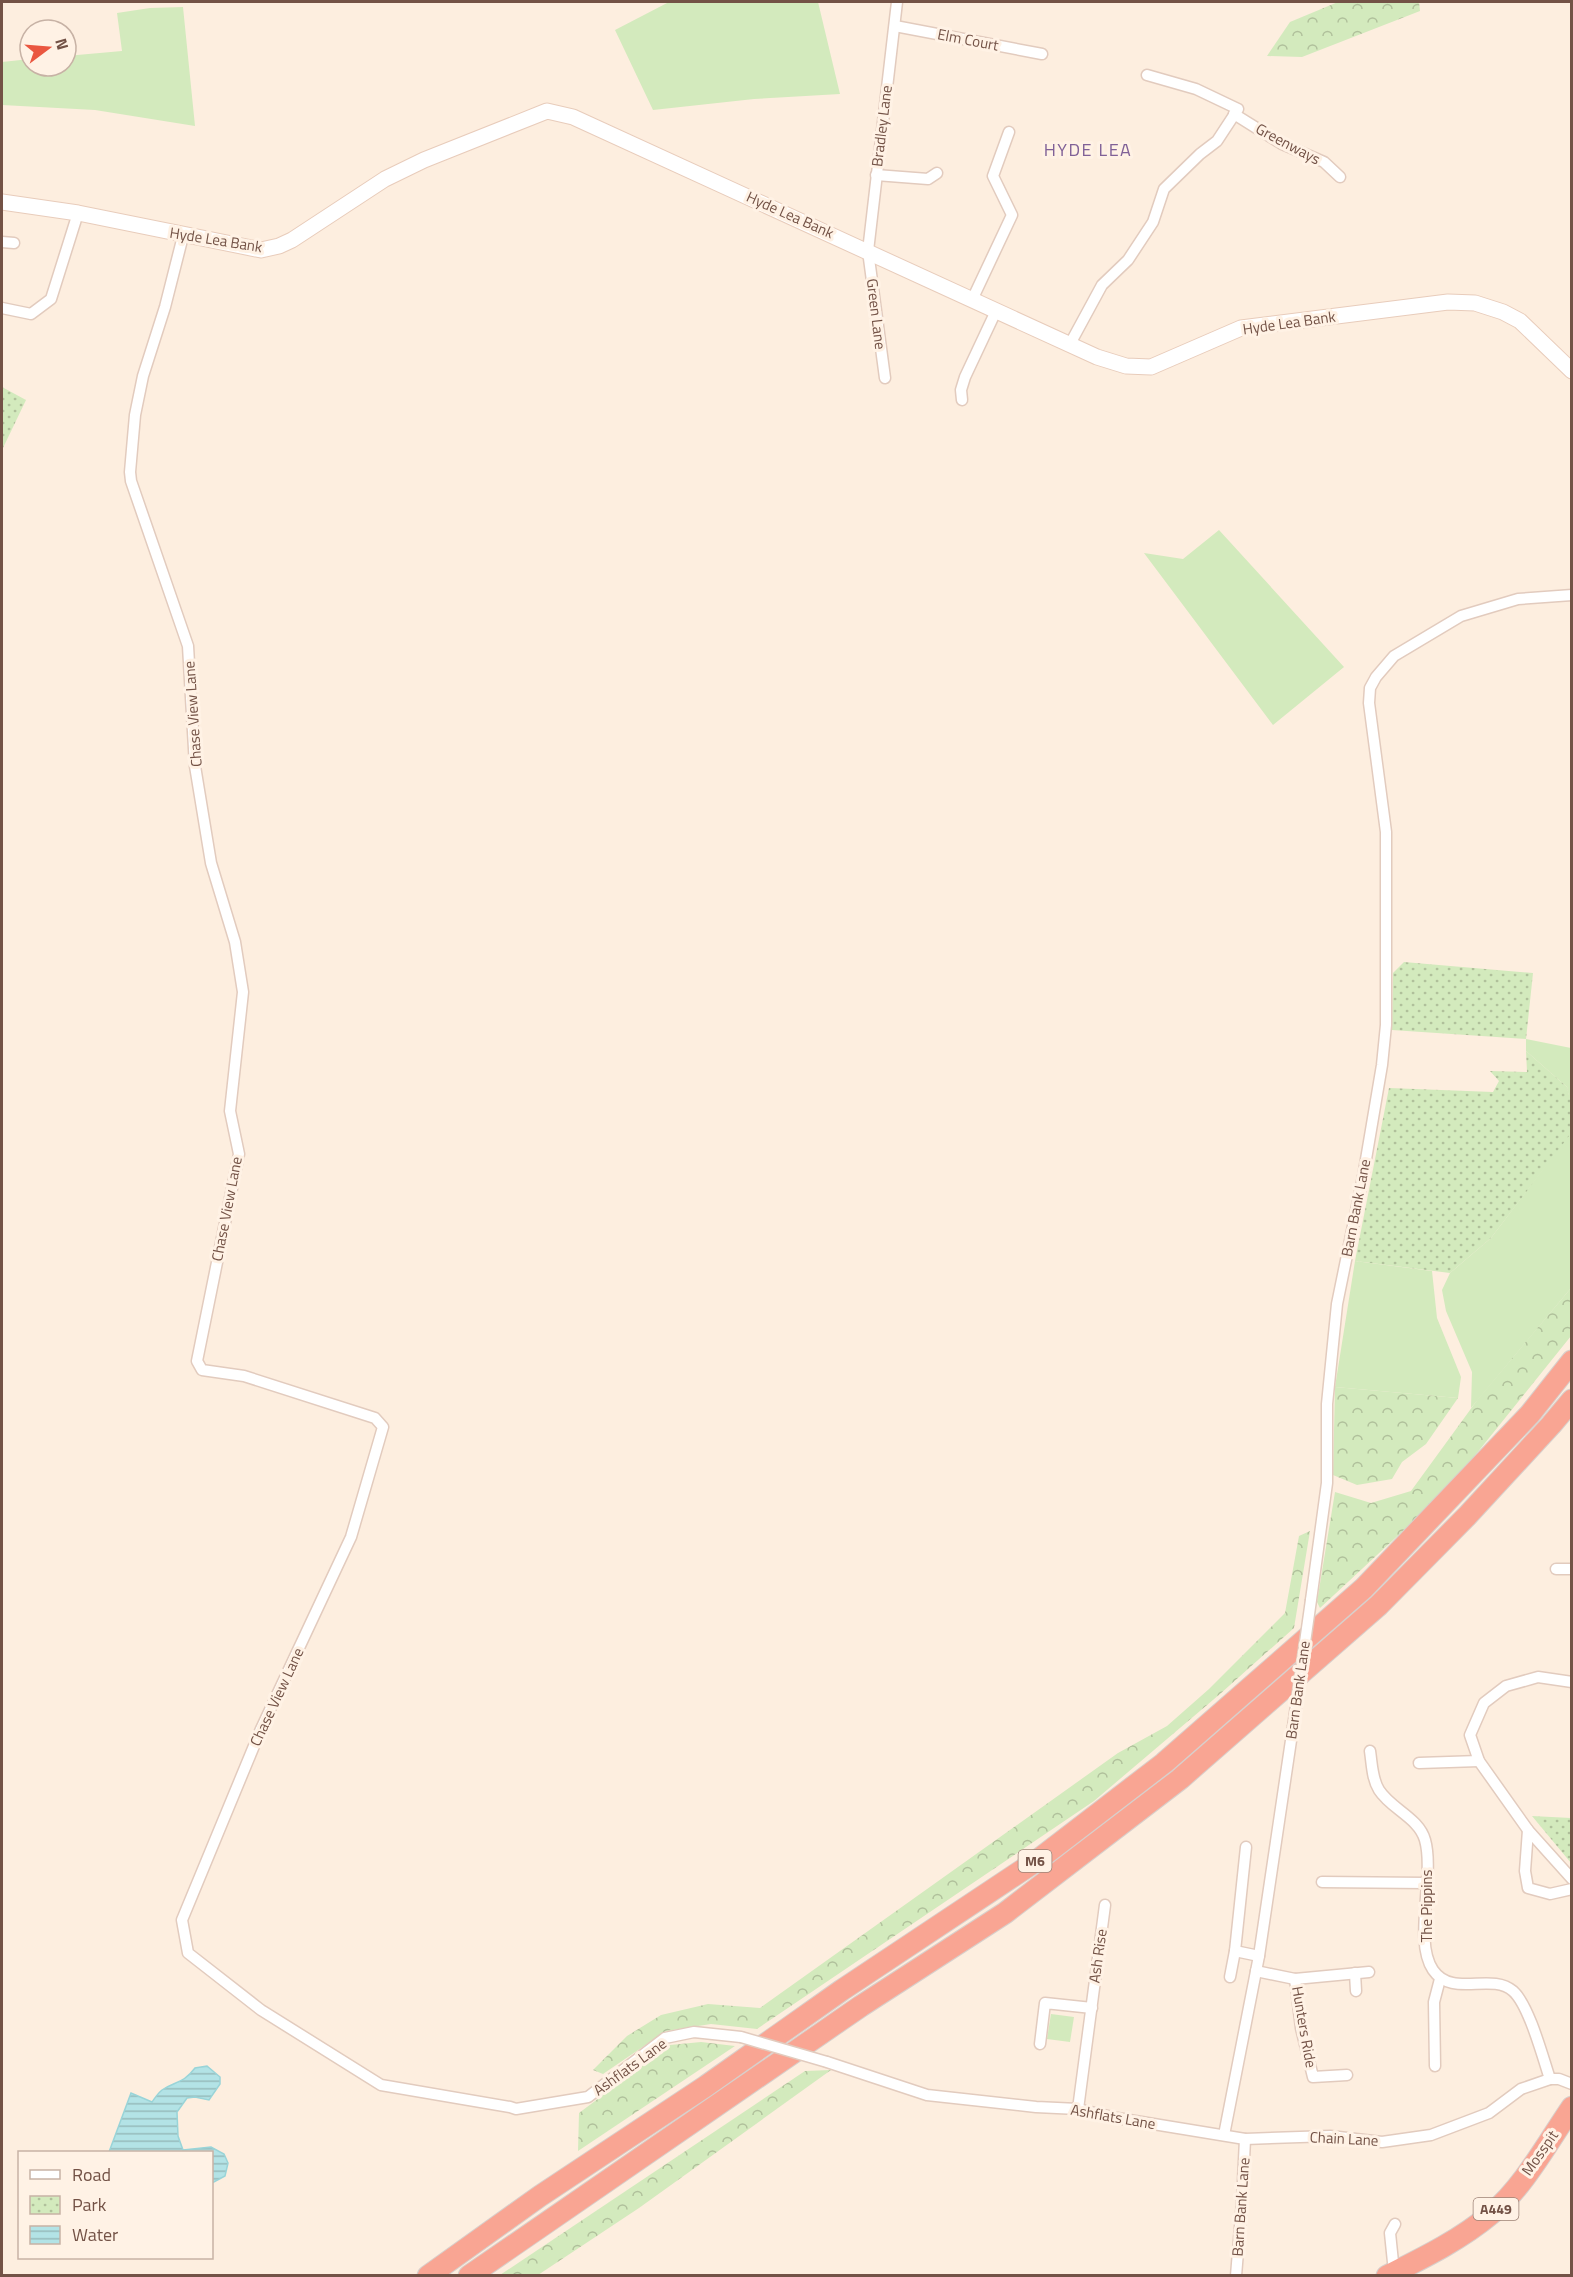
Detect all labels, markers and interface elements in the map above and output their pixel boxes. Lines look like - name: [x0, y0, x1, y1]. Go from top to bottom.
- north arrow: [18, 18, 78, 78]
- street label: Elm Court: [935, 22, 1001, 57]
- text: N: [49, 35, 75, 53]
- street label: Bradley Lane: [865, 84, 898, 168]
- street label: Greenways: [1252, 117, 1325, 170]
- district label: HYDE LEA: [1044, 136, 1132, 163]
- street label: Hyde Lea Bank: [743, 185, 838, 244]
- street label: Hyde Lea Bank: [168, 221, 264, 258]
- street label: Green Lane: [861, 277, 892, 351]
- street label: Hyde Lea Bank: [1241, 305, 1337, 340]
- street label: Chase View Lane: [177, 660, 208, 768]
- street label: Chase View Lane: [205, 1155, 248, 1263]
- street label: Barn Bank Lane: [1335, 1157, 1376, 1259]
- street label: Barn Bank Lane: [1279, 1639, 1316, 1741]
- street label: Chase View Lane: [244, 1644, 309, 1750]
- road number: M6: [1018, 1850, 1052, 1872]
- street label: The Pippins: [1415, 1869, 1438, 1943]
- street label: Ash Rise: [1082, 1927, 1113, 1984]
- street label: Hunters Ride: [1286, 1984, 1323, 2070]
- street label: Ashflats Lane: [588, 2032, 671, 2101]
- street label: Ashflats Lane: [1069, 2098, 1157, 2135]
- street label: Chain Lane: [1309, 2125, 1379, 2152]
- street label: Mosspit: [1516, 2125, 1564, 2180]
- legend: [18, 2151, 213, 2259]
- street label: Barn Bank Lane: [1226, 2157, 1255, 2257]
- text: Road: [72, 2161, 111, 2188]
- text: Park: [72, 2191, 107, 2218]
- road number: A449: [1474, 2198, 1518, 2220]
- text: Water: [72, 2221, 118, 2248]

